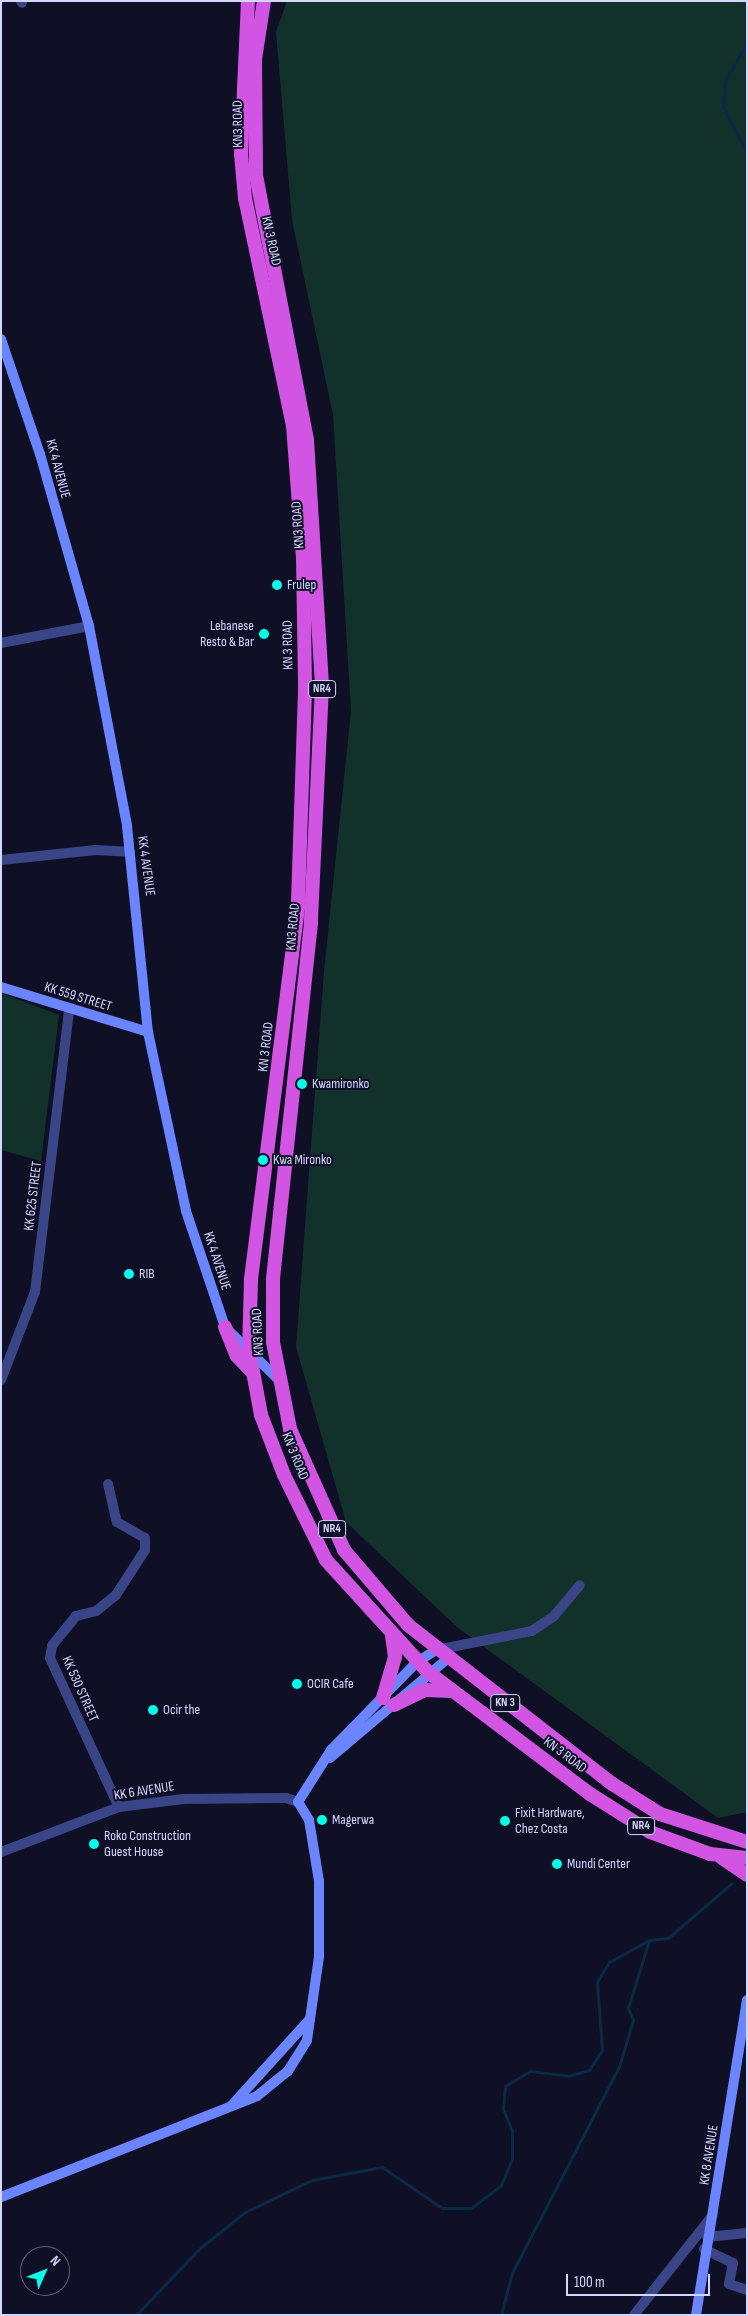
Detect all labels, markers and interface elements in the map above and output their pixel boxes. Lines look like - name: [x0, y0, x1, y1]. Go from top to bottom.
- street label: KN3 ROAD: [229, 100, 247, 148]
- street label: KN 3 ROAD: [258, 215, 284, 267]
- street label: KK 4 AVENUE: [42, 438, 74, 500]
- street label: KN3 ROAD: [288, 501, 308, 549]
- place label: Frulep: [287, 577, 316, 593]
- marker: Frulep: [271, 579, 283, 591]
- place label: Lebanese Resto & Bar: [200, 618, 254, 650]
- street label: KN 3 ROAD: [279, 620, 297, 670]
- marker: Lebanese Resto & Bar: [258, 628, 270, 640]
- road number: NR4: [307, 680, 337, 699]
- street label: KK 4 AVENUE: [133, 835, 159, 897]
- street label: KN3 ROAD: [283, 903, 303, 951]
- street label: KK 559 STREET: [42, 979, 114, 1015]
- street label: KN 3 ROAD: [255, 1021, 277, 1073]
- place label: Kwamironko: [312, 1076, 369, 1092]
- marker: Kwamironko: [296, 1078, 308, 1090]
- place label: Kwa Mironko: [273, 1152, 332, 1168]
- marker: Kwa Mironko: [257, 1154, 269, 1166]
- street label: KK 625 STREET: [20, 1160, 46, 1232]
- street label: KK 4 AVENUE: [200, 1230, 234, 1292]
- place label: RIB: [139, 1266, 155, 1282]
- marker: RIB: [123, 1268, 135, 1280]
- street label: KN3 ROAD: [248, 1308, 268, 1356]
- street label: KN 3 ROAD: [278, 1430, 312, 1482]
- road number: NR4: [317, 1520, 347, 1538]
- street label: KK 530 STREET: [58, 1654, 102, 1724]
- place label: OCIR Cafe: [307, 1676, 354, 1692]
- marker: OCIR Cafe: [291, 1678, 303, 1690]
- road number: KN 3: [490, 1694, 520, 1712]
- place label: Ocir the: [163, 1702, 200, 1718]
- marker: Ocir the: [147, 1704, 159, 1716]
- street label: KN 3 ROAD: [540, 1733, 590, 1777]
- street label: KK 6 AVENUE: [113, 1778, 175, 1804]
- place label: Fixit Hardware, Chez Costa: [515, 1805, 585, 1838]
- place label: Magerwa: [332, 1812, 374, 1828]
- marker: Magerwa: [316, 1814, 328, 1826]
- marker: Fixit Hardware, Chez Costa: [499, 1815, 511, 1827]
- road number: NR4: [626, 1816, 656, 1835]
- place label: Roko Construction Guest House: [104, 1828, 191, 1860]
- marker: Roko Construction Guest House: [88, 1838, 100, 1850]
- place label: Mundi Center: [567, 1856, 630, 1872]
- marker: Mundi Center: [551, 1858, 563, 1870]
- street label: KK 8 AVENUE: [696, 2124, 722, 2186]
- north arrow: [20, 2246, 70, 2296]
- text: N: [47, 2252, 64, 2270]
- scale bar: [568, 2264, 712, 2296]
- text: 100 m: [574, 2273, 605, 2292]

